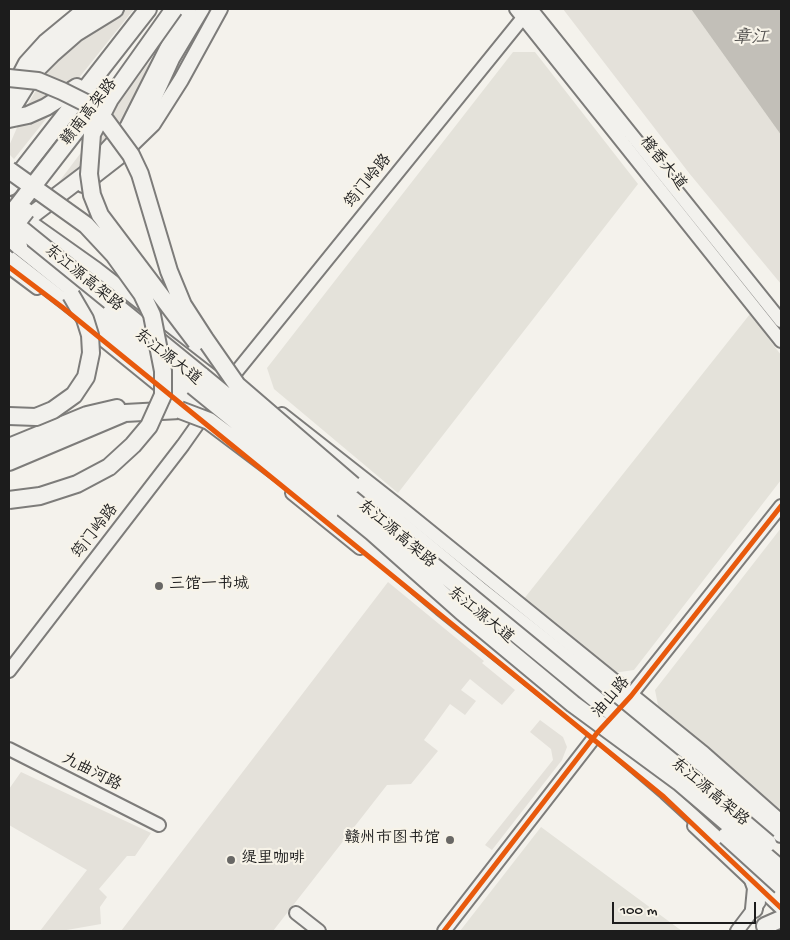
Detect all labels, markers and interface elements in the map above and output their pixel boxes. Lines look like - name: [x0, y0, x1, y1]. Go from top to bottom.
- water label: 章江: [733, 28, 769, 50]
- street label: 赣南高架路: [58, 76, 122, 150]
- street label: 橙香大道: [634, 133, 690, 195]
- street label: 筠门岭路: [341, 151, 397, 213]
- street label: 东江源高架路: [40, 241, 126, 317]
- street label: 东江源大道: [130, 326, 204, 390]
- street label: 东江源高架路: [353, 497, 439, 573]
- street label: 筠门岭路: [69, 501, 123, 563]
- place label: 三馆一书城: [169, 576, 249, 596]
- marker: 三馆一书城: [153, 580, 165, 592]
- street label: 东江源大道: [443, 583, 517, 649]
- street label: 油山路: [589, 674, 635, 722]
- street label: 九曲河路: [58, 750, 124, 796]
- street label: 东江源高架路: [666, 755, 752, 831]
- place label: 赣州市图书馆: [344, 830, 440, 850]
- marker: 赣州市图书馆: [444, 834, 456, 846]
- place label: 缇里咖啡: [241, 850, 305, 870]
- marker: 缇里咖啡: [225, 854, 237, 866]
- scale bar: [615, 892, 759, 924]
- text: 100 m: [620, 902, 657, 920]

